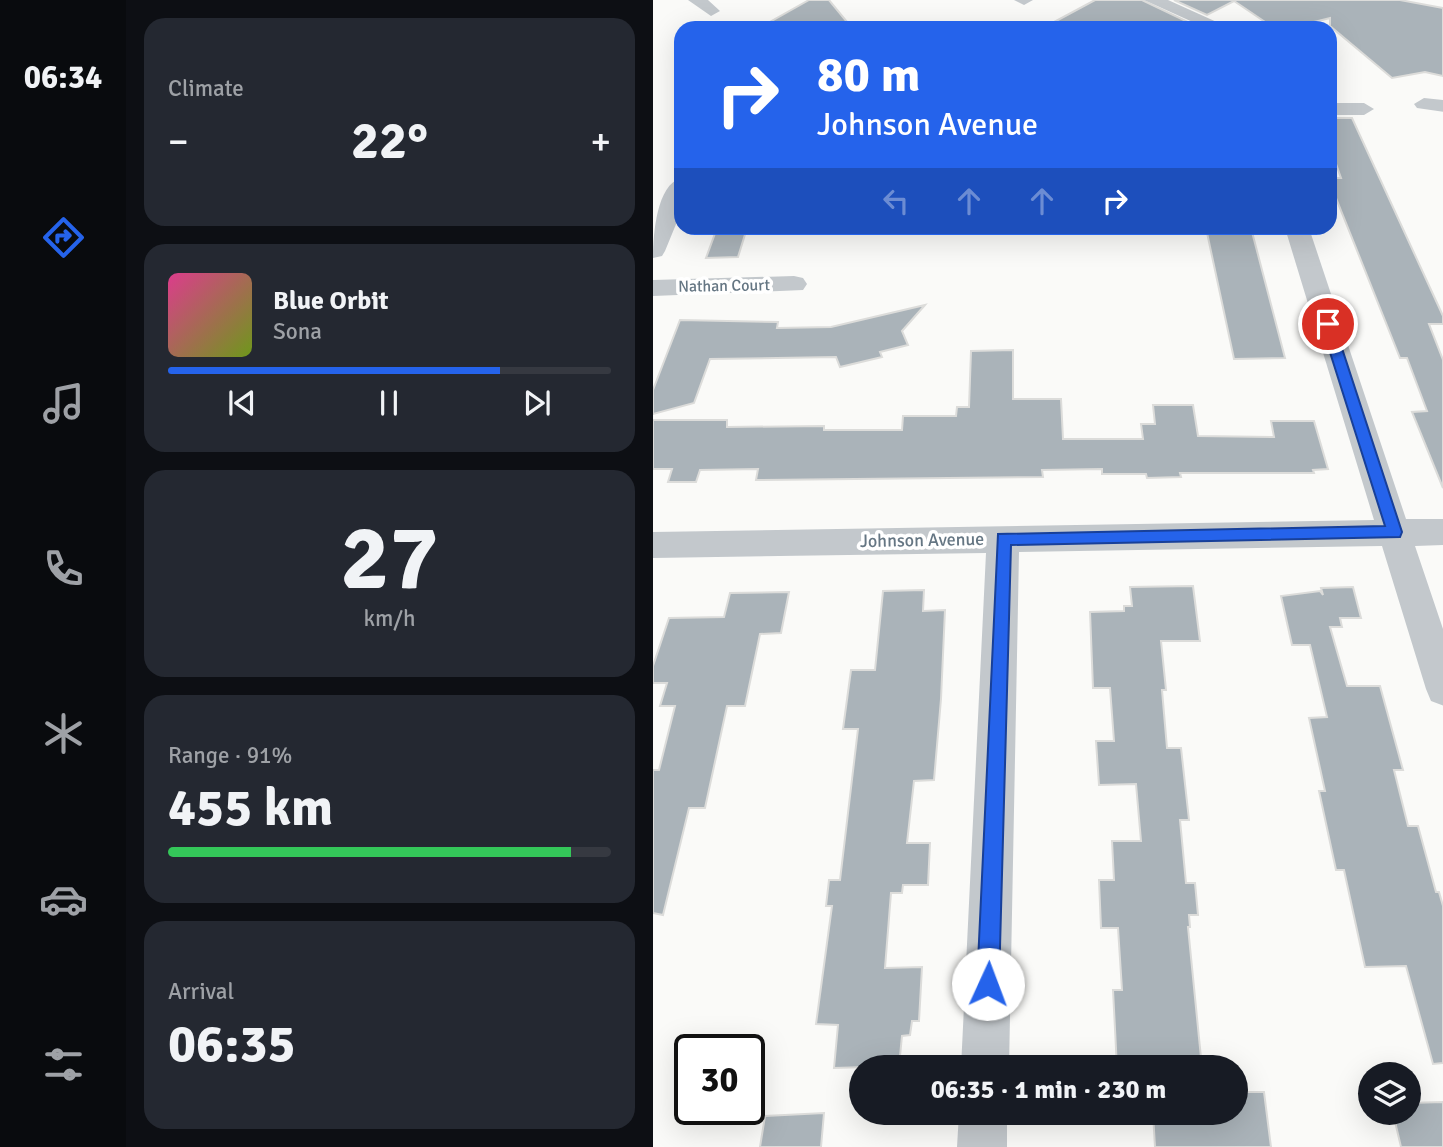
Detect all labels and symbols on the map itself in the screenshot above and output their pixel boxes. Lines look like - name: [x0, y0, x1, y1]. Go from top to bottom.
- street label: Nathan Court: [678, 275, 771, 297]
- pin: [1298, 294, 1358, 354]
- street label: Johnson Avenue: [860, 528, 984, 552]
- position arrow: [951, 947, 1025, 1021]
- speed limit sign: 30: [674, 1034, 765, 1125]

